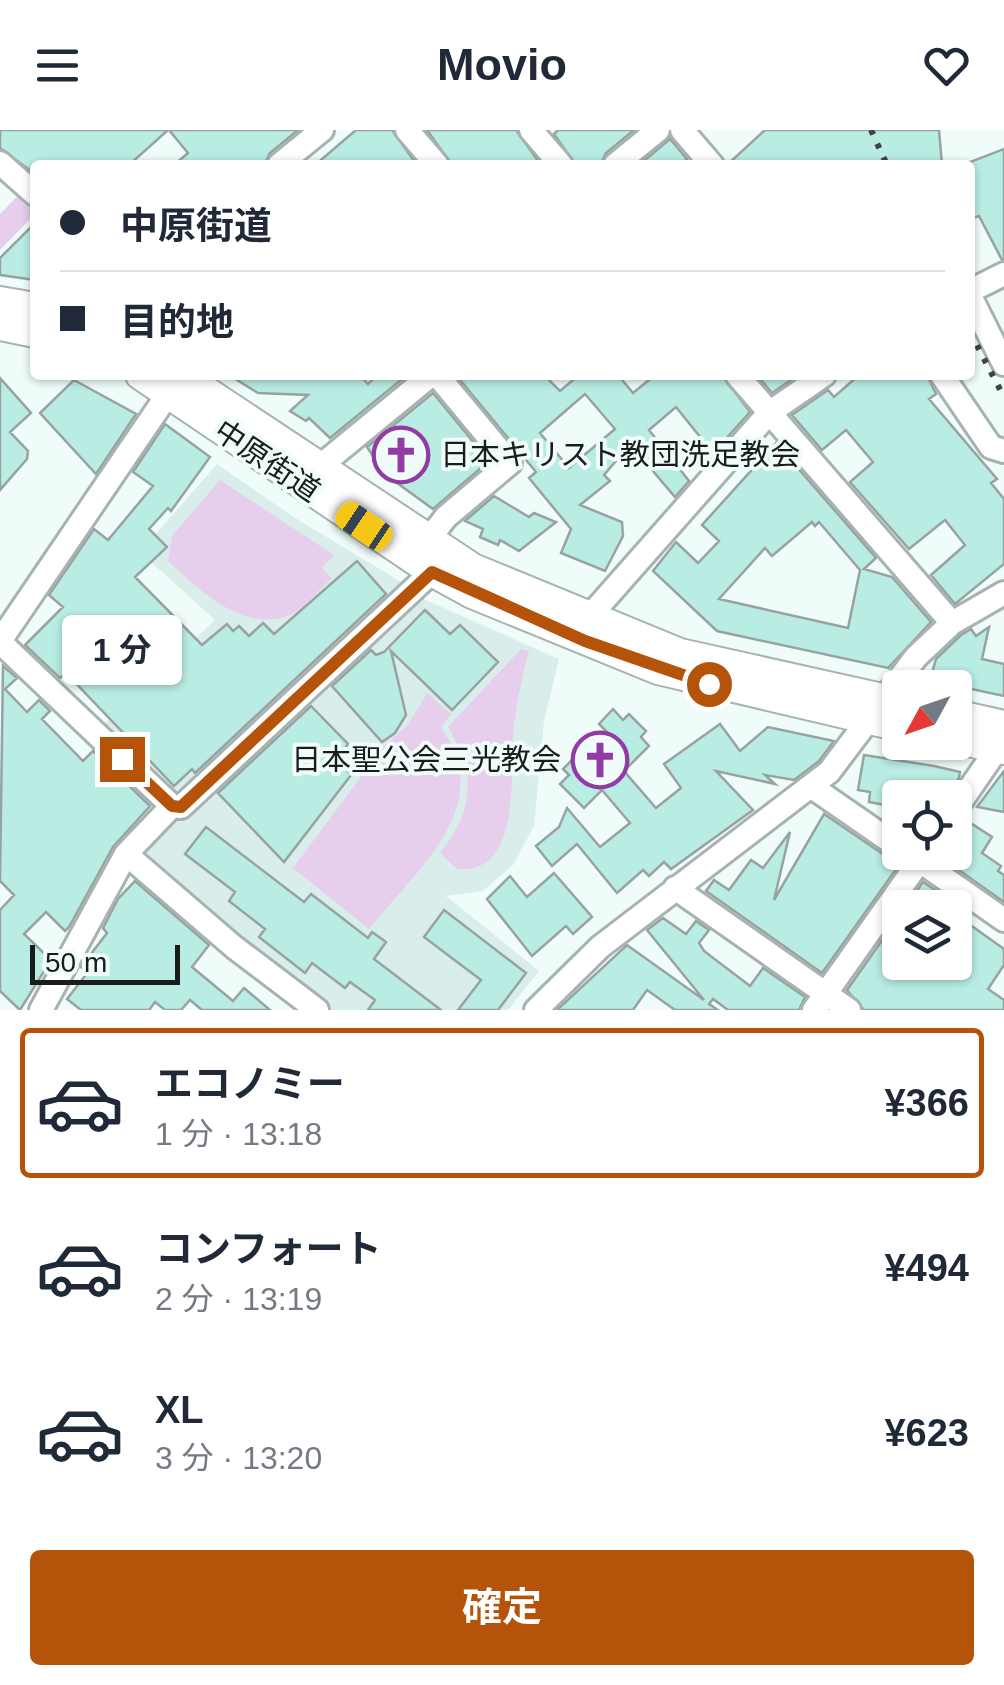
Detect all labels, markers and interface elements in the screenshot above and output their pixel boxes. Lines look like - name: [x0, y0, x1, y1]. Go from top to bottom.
- icon: menu: [30, 38, 85, 93]
- icon: heart: [919, 38, 974, 93]
- text: Movio: [437, 39, 567, 90]
- text: 中原街道: [120, 205, 272, 247]
- text: 目的地: [120, 301, 234, 343]
- street label: 中原街道: [208, 413, 326, 508]
- church icon: 日本キリスト教団洗足教会: [371, 425, 431, 485]
- place label: 日本キリスト教団洗足教会: [440, 438, 800, 471]
- car: [331, 497, 397, 555]
- callout: 1 分: [62, 614, 182, 684]
- text: 1 分: [93, 632, 151, 668]
- route start: [687, 662, 732, 707]
- north arrow: [882, 670, 972, 760]
- map controls: [882, 670, 972, 980]
- church icon: 日本聖公会三光教会: [570, 730, 630, 790]
- route end: [100, 737, 145, 782]
- place label: 日本聖公会三光教会: [291, 743, 561, 776]
- button: locate: [882, 780, 972, 870]
- button: layers: [882, 890, 972, 980]
- scale bar: [30, 940, 180, 984]
- text: 50 m: [45, 947, 107, 978]
- icon: car: [35, 1058, 125, 1148]
- text: エコノミー: [155, 1063, 345, 1105]
- text: ¥366: [884, 1082, 969, 1124]
- text: 1 分 · 13:18: [155, 1116, 322, 1152]
- icon: car: [35, 1223, 125, 1313]
- text: コンフォート: [155, 1228, 382, 1270]
- text: ¥494: [884, 1247, 969, 1289]
- text: 2 分 · 13:19: [155, 1281, 322, 1317]
- icon: car: [35, 1388, 125, 1478]
- text: XL: [155, 1389, 204, 1431]
- text: ¥623: [884, 1412, 969, 1454]
- text: 3 分 · 13:20: [155, 1440, 322, 1476]
- button: 確定: [30, 1550, 974, 1665]

